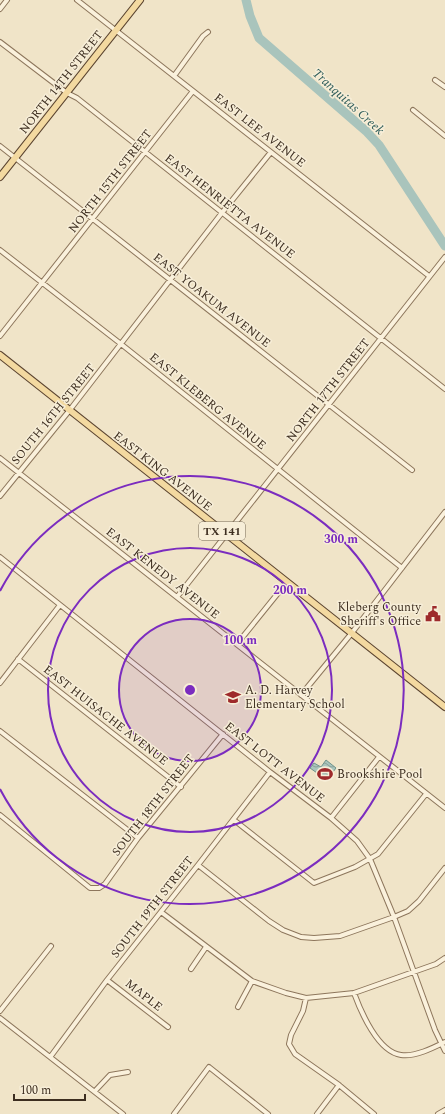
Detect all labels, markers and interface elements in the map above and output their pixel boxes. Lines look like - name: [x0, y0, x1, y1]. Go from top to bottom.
- street label: NORTH 14TH STREET: [15, 26, 108, 138]
- water label: Tranquitas Creek: [308, 64, 389, 140]
- street label: EAST LEE AVENUE: [210, 88, 310, 172]
- street label: NORTH 15TH STREET: [64, 125, 157, 237]
- street label: EAST HENRIETTA AVENUE: [160, 149, 299, 264]
- street label: EAST YOAKUM AVENUE: [149, 248, 275, 352]
- street label: NORTH 17TH STREET: [282, 334, 375, 446]
- street label: EAST KLEBERG AVENUE: [145, 348, 270, 455]
- street label: SOUTH 16TH STREET: [7, 360, 100, 469]
- street label: EAST KING AVENUE: [109, 427, 216, 516]
- road number: TX 141: [199, 522, 245, 540]
- street label: EAST KENEDY AVENUE: [102, 523, 224, 624]
- text: 300 m: [324, 530, 358, 549]
- text: 200 m: [273, 581, 307, 600]
- place label: Kleberg County Sheriff's Office: [337, 598, 422, 631]
- public building icon: Kleberg County Sheriff's Office: [424, 605, 442, 623]
- text: 100 m: [223, 631, 257, 650]
- street label: EAST HUISACHE AVENUE: [39, 660, 172, 770]
- place label: A. D. Harvey Elementary School: [245, 681, 345, 714]
- centre of rings: [183, 683, 197, 697]
- school or university icon: A. D. Harvey Elementary School: [224, 688, 242, 706]
- street label: EAST LOTT AVENUE: [221, 717, 329, 808]
- street label: SOUTH 18TH STREET: [107, 750, 199, 861]
- sports icon: Brookshire Pool: [316, 765, 334, 783]
- place label: Brookshire Pool: [337, 765, 423, 784]
- street label: SOUTH 19TH STREET: [106, 852, 198, 963]
- street label: MAPLE: [121, 975, 167, 1016]
- scale bar: [14, 1076, 85, 1102]
- text: 100 m: [20, 1081, 51, 1100]

